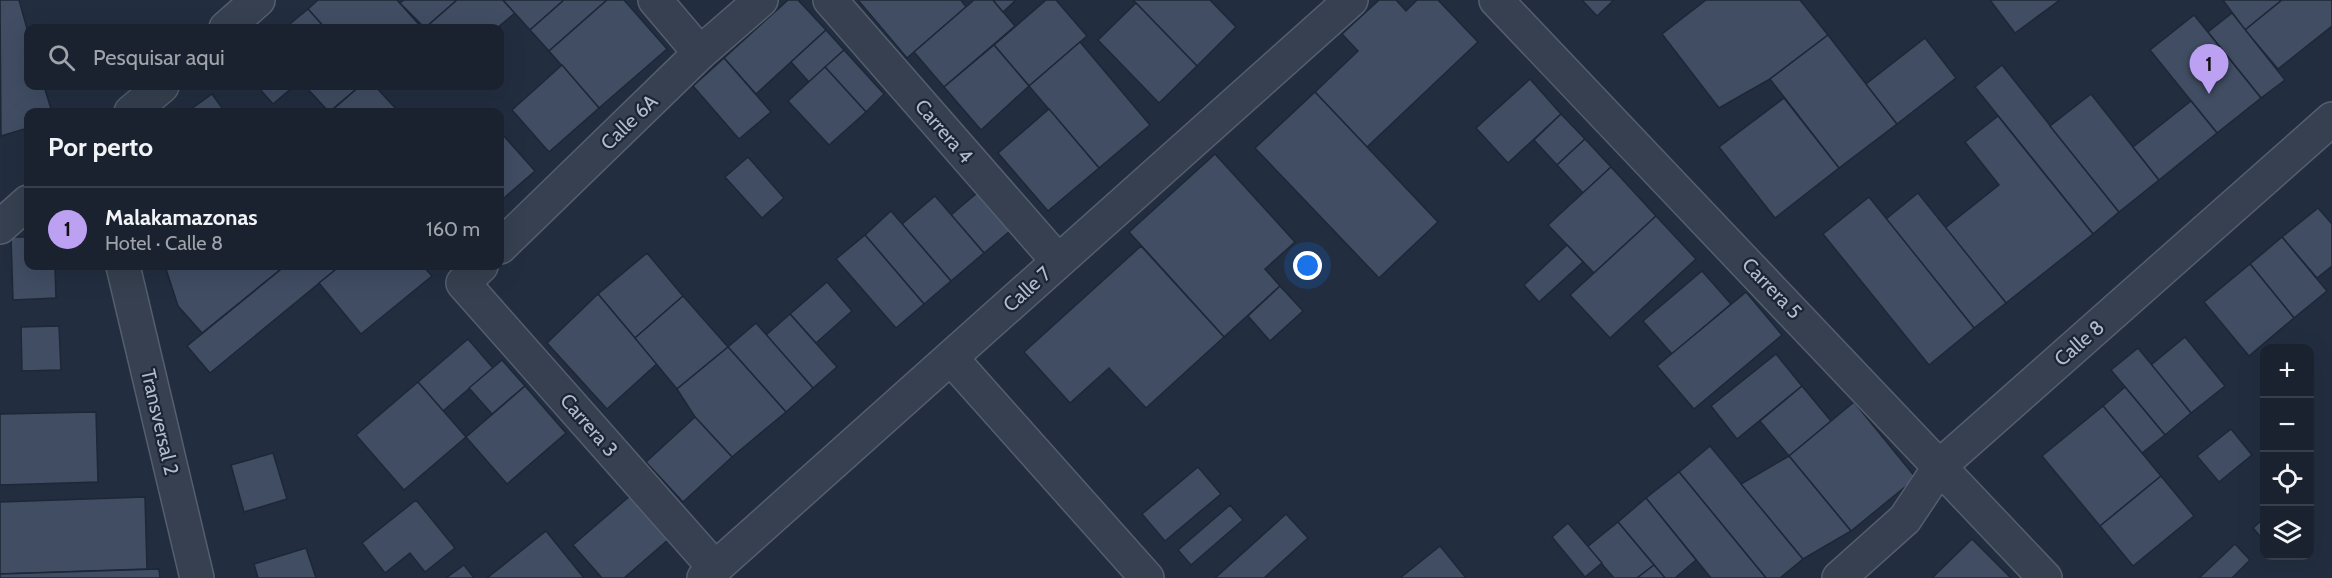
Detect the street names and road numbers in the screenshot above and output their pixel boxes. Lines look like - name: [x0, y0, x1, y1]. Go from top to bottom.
- street label: Calle 6A: [596, 89, 663, 155]
- street label: Carrera 4: [910, 94, 978, 168]
- street label: Carrera 5: [1737, 252, 1807, 324]
- street label: Calle 7: [998, 261, 1056, 317]
- street label: Calle 8: [2049, 315, 2109, 371]
- street label: Transversal 2: [136, 367, 184, 477]
- street label: Carrera 3: [555, 389, 623, 461]

